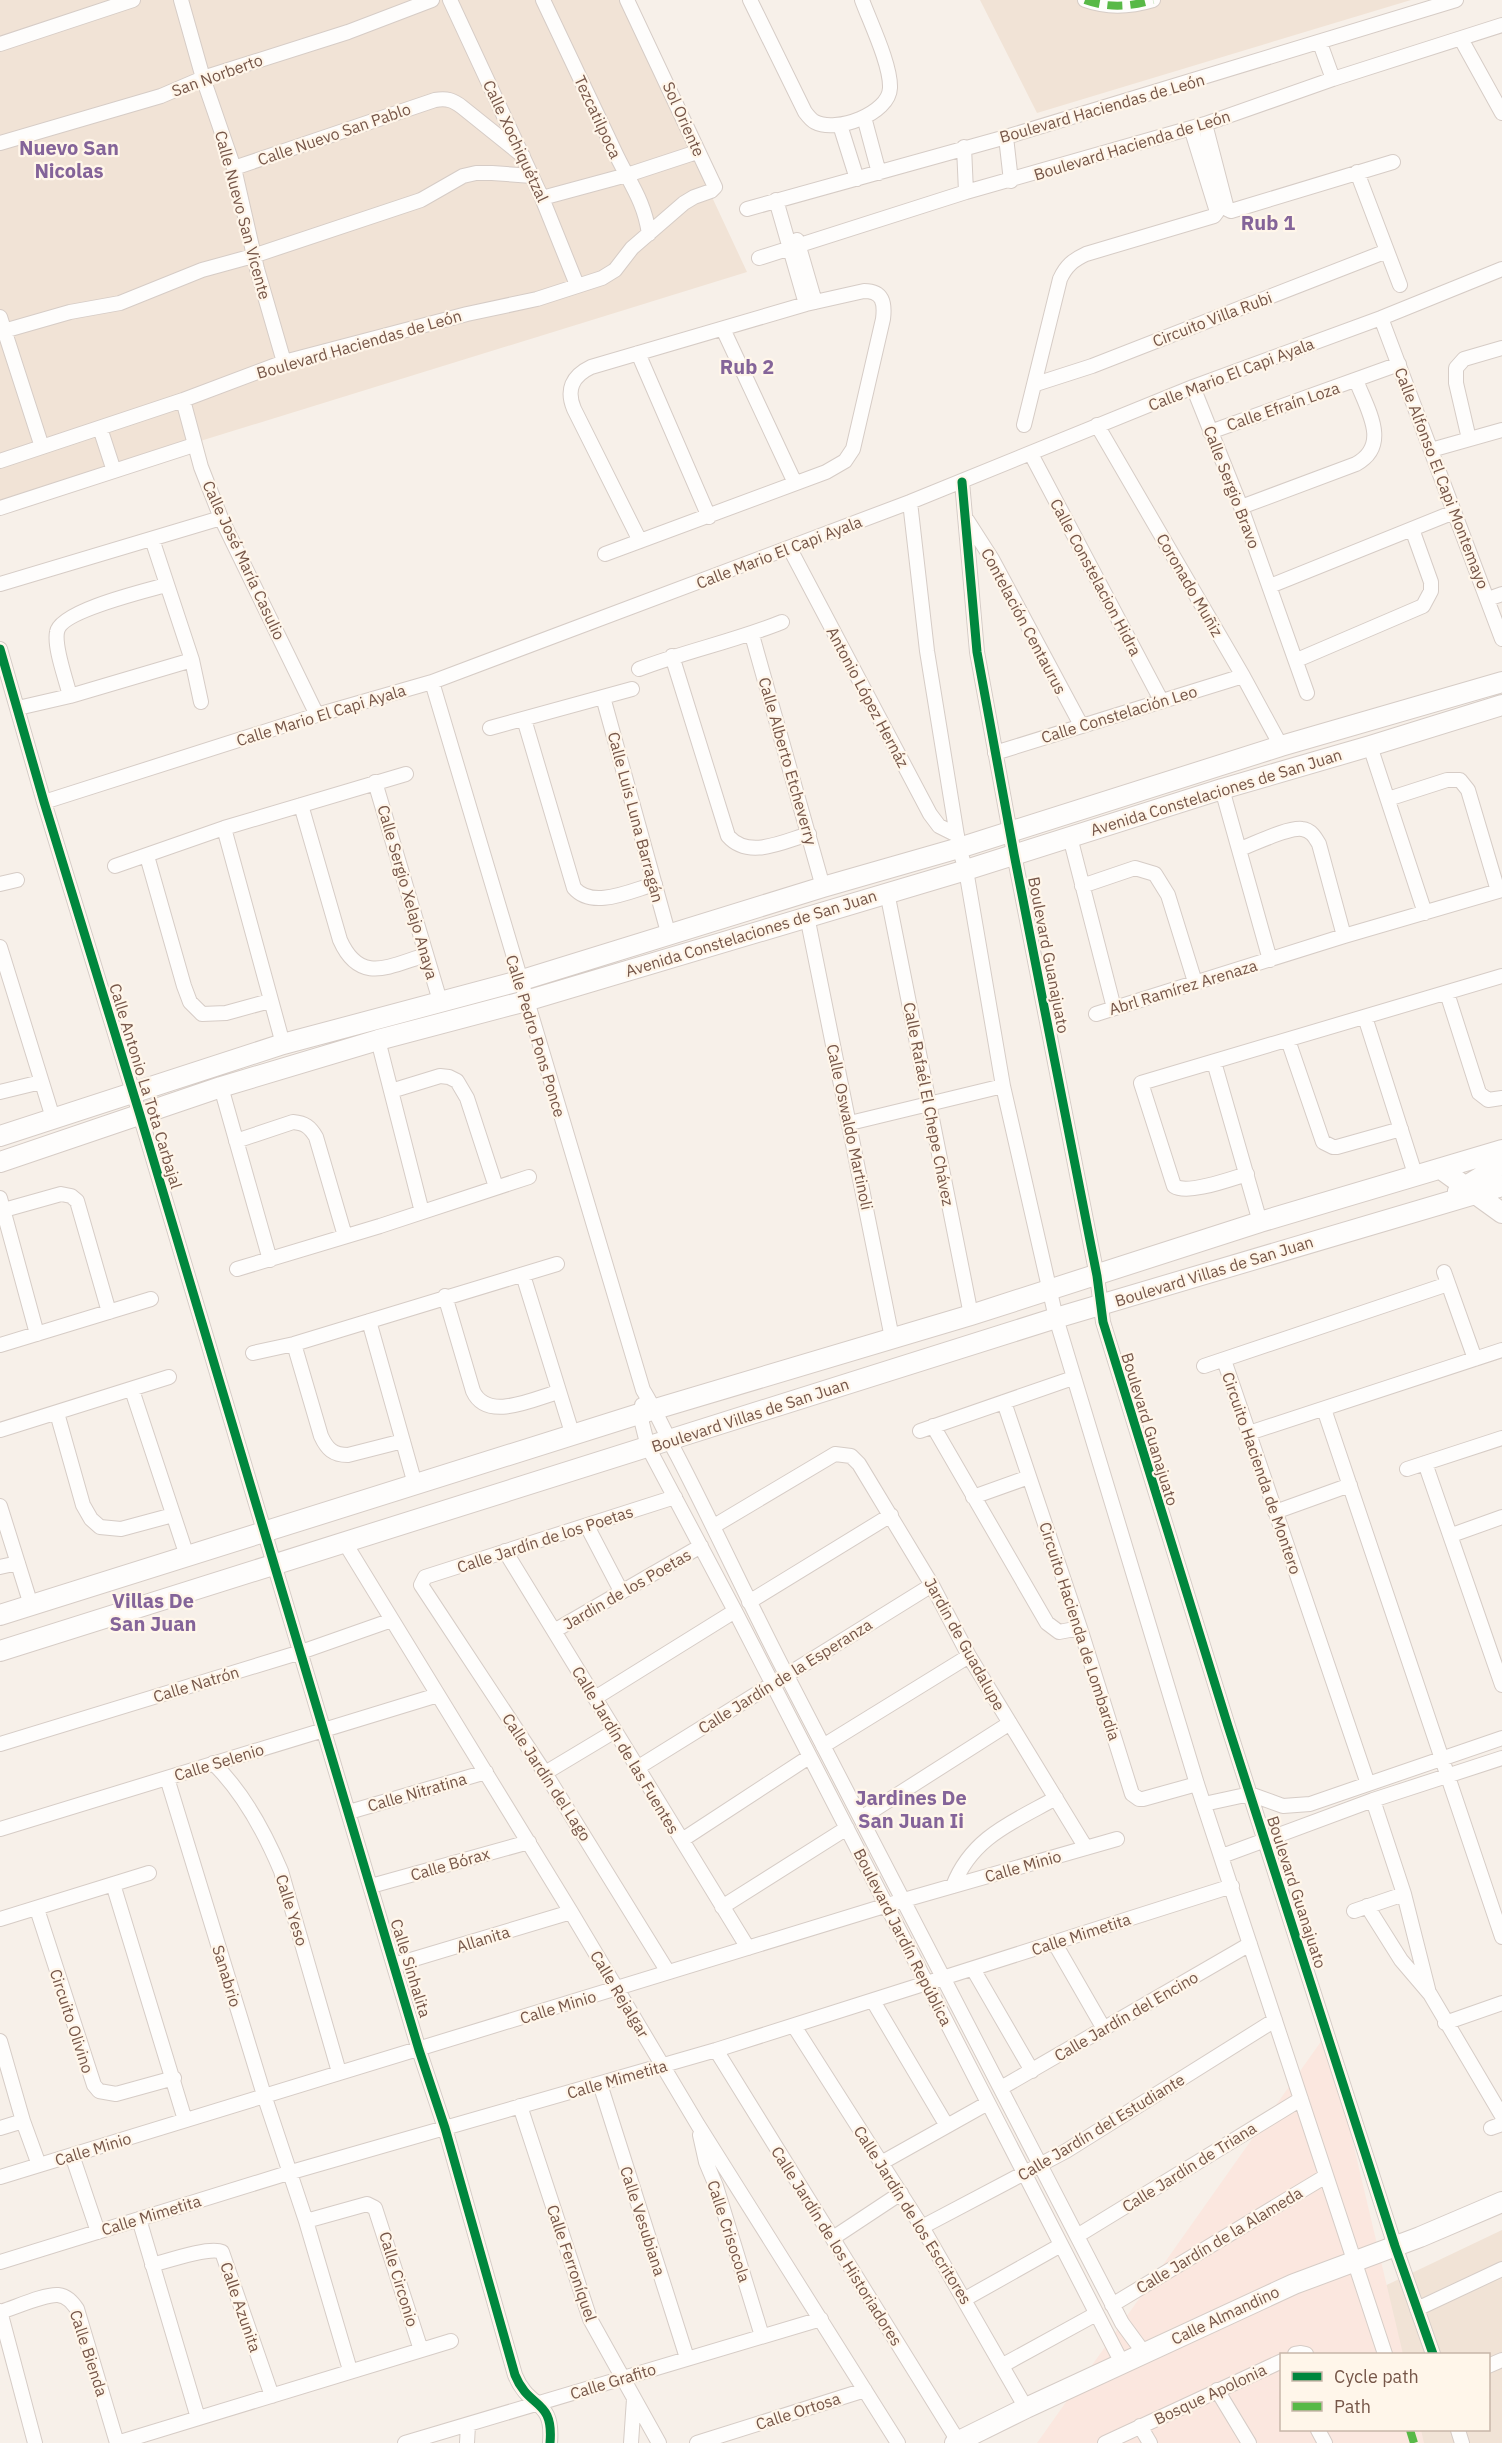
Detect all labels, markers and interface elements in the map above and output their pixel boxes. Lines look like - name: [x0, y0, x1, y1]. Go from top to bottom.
- street label: San Norberto: [169, 49, 265, 101]
- street label: Boulevard Haciendas de León: [997, 69, 1207, 147]
- street label: Tezcatilpoca: [570, 72, 626, 162]
- street label: Calle Xochiquétzal: [479, 77, 553, 205]
- street label: Sol Oriente: [659, 78, 709, 160]
- street label: Calle Nuevo San Pablo: [255, 98, 413, 170]
- street label: Boulevard Hacienda de León: [1031, 106, 1233, 184]
- street label: Calle Nuevo San Vicente: [211, 128, 275, 302]
- district label: Nuevo San Nicolas: [19, 134, 119, 184]
- district label: Rub 1: [1241, 209, 1295, 236]
- street label: Circuito Villa Rubi: [1149, 287, 1275, 351]
- street label: Boulevard Haciendas de León: [254, 305, 464, 383]
- street label: Calle Mario El Capi Ayala: [1145, 333, 1317, 415]
- district label: Rub 2: [720, 353, 774, 380]
- street label: Calle Alfonso El Capi Montemayo: [1390, 364, 1494, 592]
- street label: Calle Efraín Loza: [1224, 377, 1343, 435]
- street label: Calle Sergio Bravo: [1199, 423, 1265, 551]
- street label: Calle José María Casulio: [198, 477, 290, 643]
- street label: Calle Constelacion Hidra: [1046, 495, 1146, 660]
- street label: Calle Mario El Capi Ayala: [693, 511, 865, 593]
- street label: Coronado Muñiz: [1152, 530, 1228, 640]
- street label: Contelación Centaurus: [977, 544, 1071, 698]
- street label: Antonio López Hernáz: [822, 623, 914, 771]
- street label: Calle Alberto Etcheverry: [754, 675, 822, 847]
- street label: Calle Mario El Capi Ayala: [234, 680, 409, 750]
- street label: Calle Constelación Leo: [1039, 681, 1199, 747]
- street label: Calle Luis Luna Barragán: [604, 730, 668, 904]
- street label: Avenida Constelaciones de San Juan: [1088, 744, 1344, 840]
- street label: Calle Sergio Xelajo Anaya: [374, 802, 443, 982]
- street label: Boulevard Guanajuato: [1024, 875, 1074, 1035]
- street label: Avenida Constelaciones de San Juan: [623, 885, 879, 981]
- street label: Calle Pedro Pons Ponce: [502, 952, 570, 1120]
- street label: Abrl Ramírez Arenaza: [1106, 955, 1260, 1019]
- street label: Calle Antonio La Tota Carbajal: [105, 981, 187, 1191]
- street label: Calle Rafaél El Chepe Chávez: [899, 1000, 959, 1208]
- street label: Calle Oswaldo Martinoli: [823, 1042, 877, 1212]
- street label: Boulevard Villas de San Juan: [1112, 1231, 1316, 1311]
- street label: Boulevard Guanajuato: [1117, 1350, 1183, 1508]
- street label: Circuito Hacienda de Montero: [1218, 1369, 1306, 1577]
- street label: Boulevard Villas de San Juan: [649, 1374, 851, 1456]
- street label: Calle Jardín de los Poetas: [454, 1501, 636, 1577]
- street label: Circuito Hacienda de Lombardia: [1035, 1519, 1125, 1743]
- street label: Jardin de los Poetas: [559, 1544, 695, 1634]
- street label: Jardin de Guadalupe: [920, 1574, 1010, 1714]
- district label: Villas De San Juan: [110, 1587, 196, 1637]
- street label: Calle Jardín de la Esperanza: [694, 1614, 876, 1738]
- street label: Calle Natrón: [151, 1661, 241, 1707]
- street label: Calle Jardín de las Fuentes: [568, 1662, 684, 1838]
- street label: Calle Jardín del Lago: [498, 1709, 596, 1845]
- street label: Calle Selenio: [172, 1739, 266, 1785]
- street label: Calle Nitratina: [365, 1768, 469, 1816]
- district label: Jardines De San Juan Ii: [855, 1784, 967, 1834]
- street label: Boulevard Guanajuato: [1263, 1813, 1331, 1971]
- street label: Calle Bórax: [408, 1843, 492, 1885]
- street label: Boulevard Jardín República: [849, 1845, 957, 2030]
- street label: Calle Minio: [982, 1846, 1064, 1886]
- street label: Calle Yeso: [272, 1872, 312, 1948]
- street label: Calle Mimetita: [1029, 1908, 1134, 1959]
- street label: Calle Sinhalita: [386, 1916, 436, 2020]
- street label: Allanita: [454, 1921, 512, 1957]
- street label: Sanabrio: [208, 1943, 246, 2009]
- street label: Calle Rejalgar: [586, 1947, 654, 2041]
- street label: Circuito Olivino: [46, 1966, 98, 2076]
- street label: Calle Jardín del Encino: [1050, 1967, 1202, 2065]
- street label: Calle Minio: [517, 1986, 599, 2028]
- street label: Calle Mimetita: [565, 2055, 670, 2103]
- street label: Calle Jardín del Estudiante: [1014, 2069, 1188, 2185]
- street label: Calle Jardín de Triana: [1118, 2117, 1260, 2216]
- street label: Calle Jardín de los Escritores: [850, 2122, 976, 2308]
- street label: Calle Minio: [52, 2128, 134, 2170]
- street label: Calle Jardín de los Historiadores: [767, 2143, 907, 2349]
- street label: Calle Vesubiana: [616, 2164, 670, 2279]
- street label: Calle Crisocola: [703, 2177, 755, 2285]
- street label: Calle Jardín de la Alameda: [1132, 2182, 1306, 2298]
- street label: Calle Mimetita: [99, 2190, 204, 2240]
- street label: Calle Ferroníquel: [543, 2202, 601, 2324]
- street label: Calle Circonio: [375, 2229, 423, 2329]
- street label: Calle Azunita: [216, 2259, 266, 2355]
- street label: Calle Almandino: [1168, 2281, 1282, 2349]
- street label: Calle Bienda: [66, 2307, 113, 2399]
- legend: [1280, 2353, 1490, 2431]
- street label: Calle Grafito: [568, 2358, 658, 2404]
- street label: Bosque Apolonia: [1151, 2359, 1270, 2429]
- text: Cycle path: [1334, 2365, 1419, 2388]
- street label: Calle Ortosa: [753, 2388, 843, 2434]
- text: Path: [1334, 2395, 1371, 2418]

